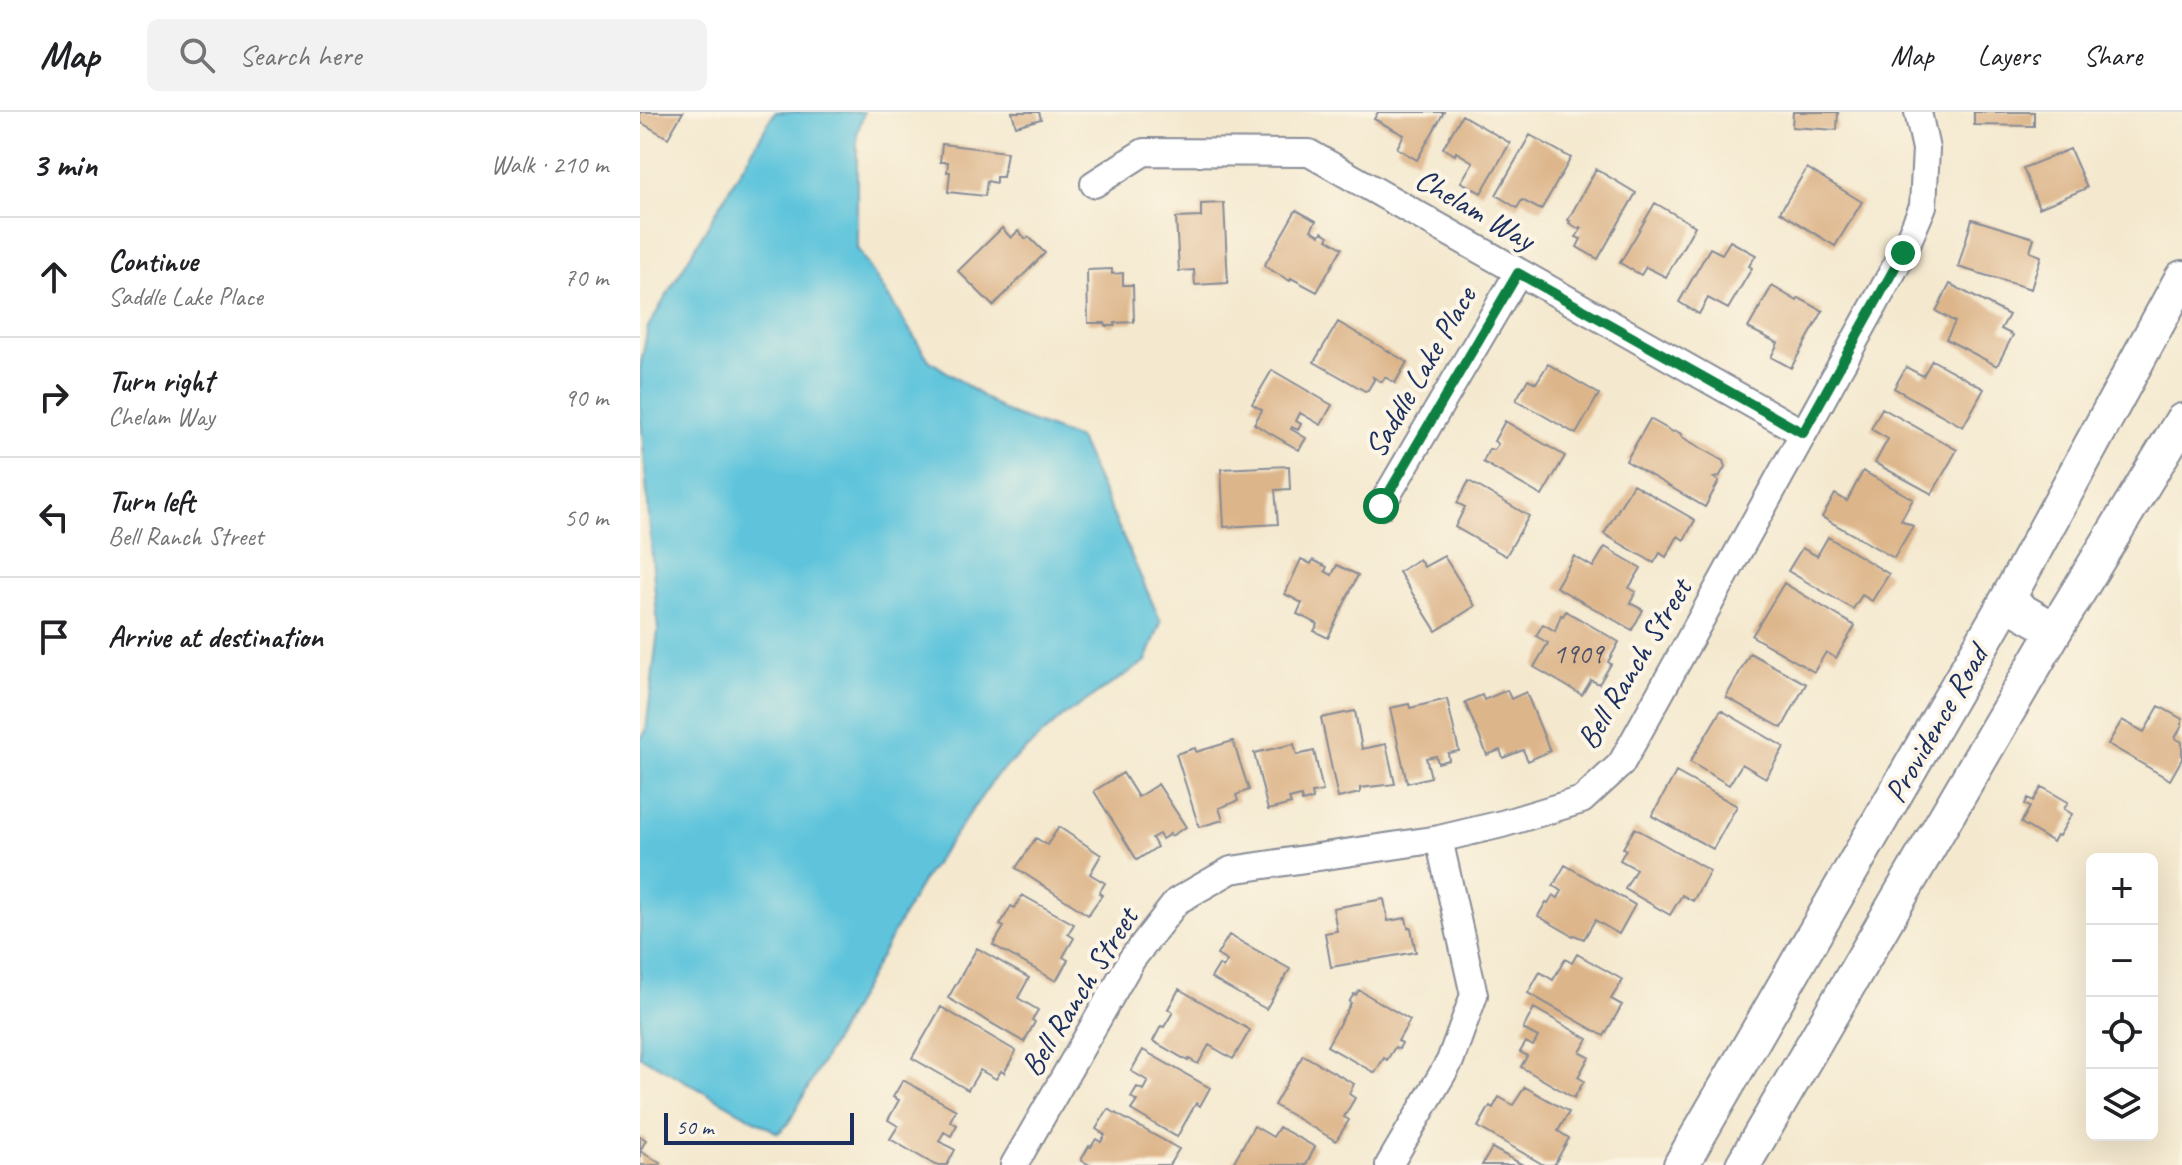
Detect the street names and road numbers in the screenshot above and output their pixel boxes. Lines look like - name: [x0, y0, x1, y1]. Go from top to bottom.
- street label: Chelam Way: [1408, 158, 1545, 261]
- street label: Saddle Lake Place: [1355, 277, 1487, 465]
- street label: Bell Ranch Street: [1567, 569, 1703, 756]
- street label: Providence Road: [1875, 634, 2000, 810]
- street label: Bell Ranch Street: [1011, 897, 1149, 1084]

